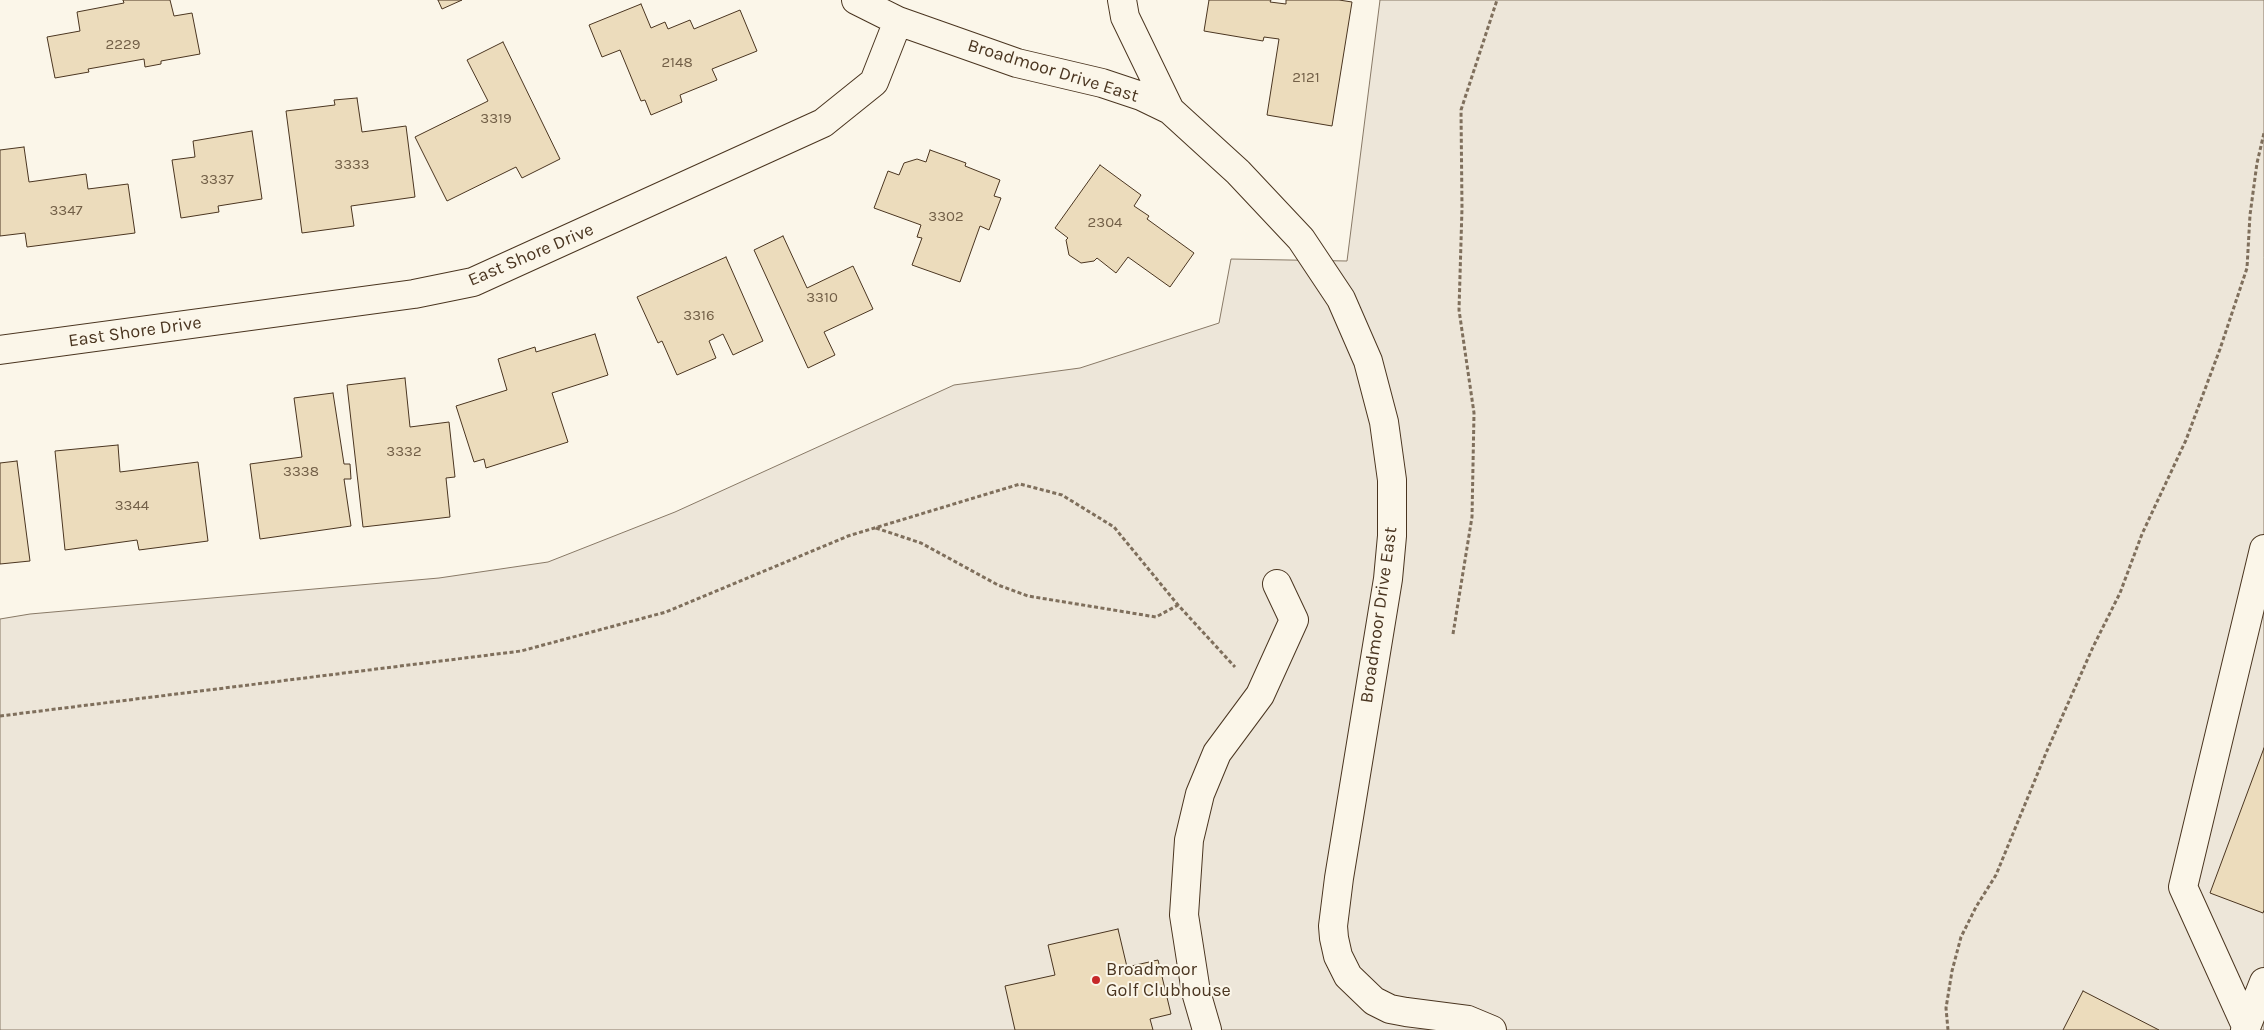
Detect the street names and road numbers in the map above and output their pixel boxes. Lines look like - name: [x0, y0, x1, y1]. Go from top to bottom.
- street label: Broadmoor Drive East: [965, 35, 1141, 107]
- street label: East Shore Drive: [465, 219, 597, 291]
- street label: East Shore Drive: [67, 312, 203, 352]
- street label: Broadmoor Drive East: [1356, 525, 1402, 705]

